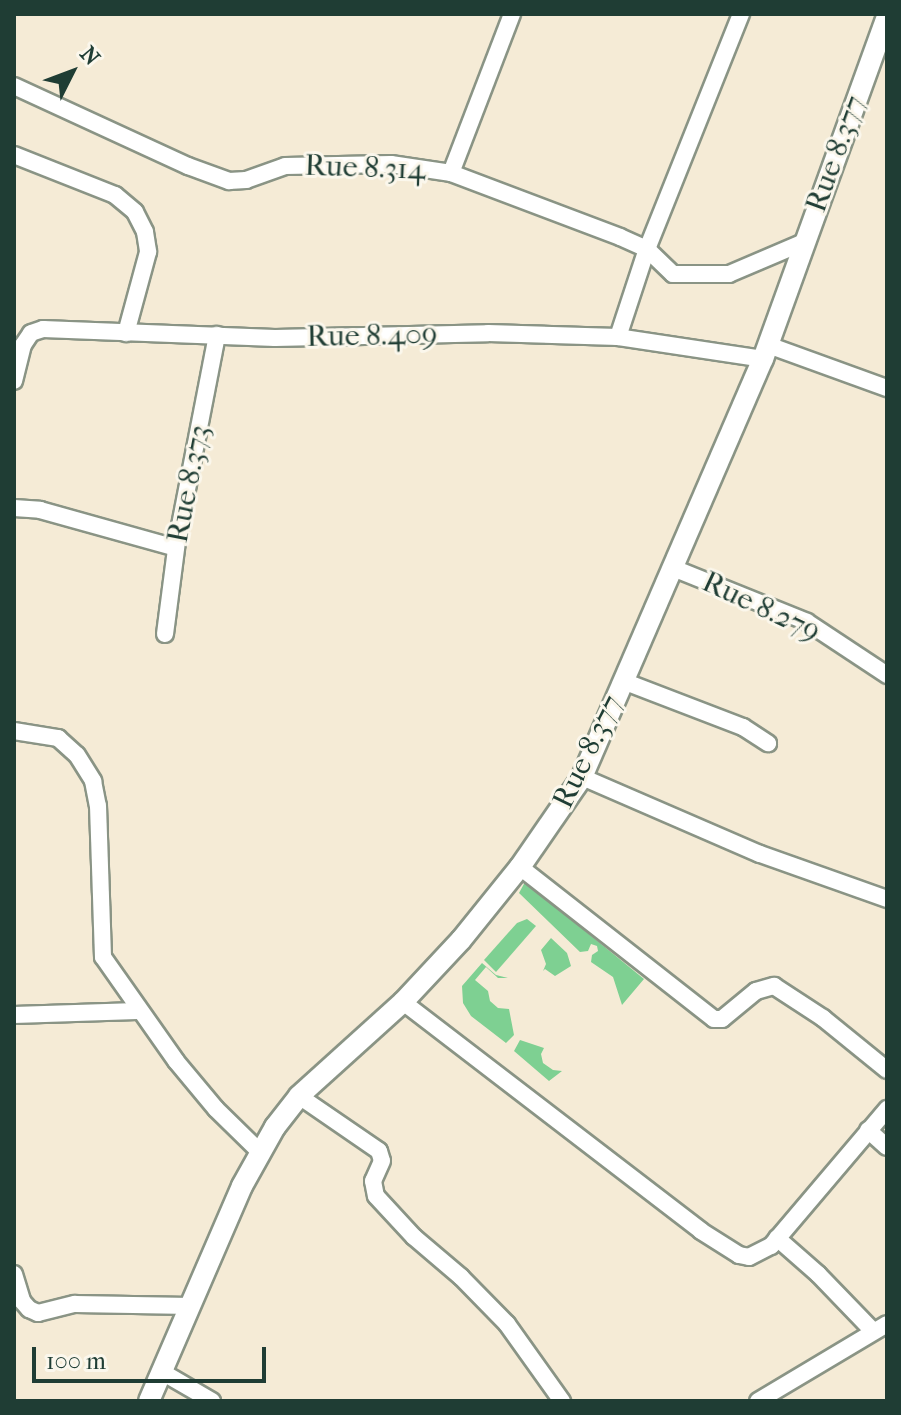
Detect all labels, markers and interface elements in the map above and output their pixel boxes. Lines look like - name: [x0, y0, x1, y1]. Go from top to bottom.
- north arrow: [32, 32, 112, 112]
- text: N: [75, 41, 105, 71]
- street label: Rue 8.377: [798, 91, 874, 217]
- street label: Rue 8.314: [304, 148, 426, 188]
- street label: Rue 8.409: [306, 317, 438, 355]
- street label: Rue 8.373: [160, 422, 218, 546]
- street label: Rue 8.279: [696, 564, 826, 650]
- street label: Rue 8.377: [545, 690, 631, 814]
- scale bar: [36, 1331, 270, 1381]
- text: 100 m: [46, 1347, 106, 1375]

